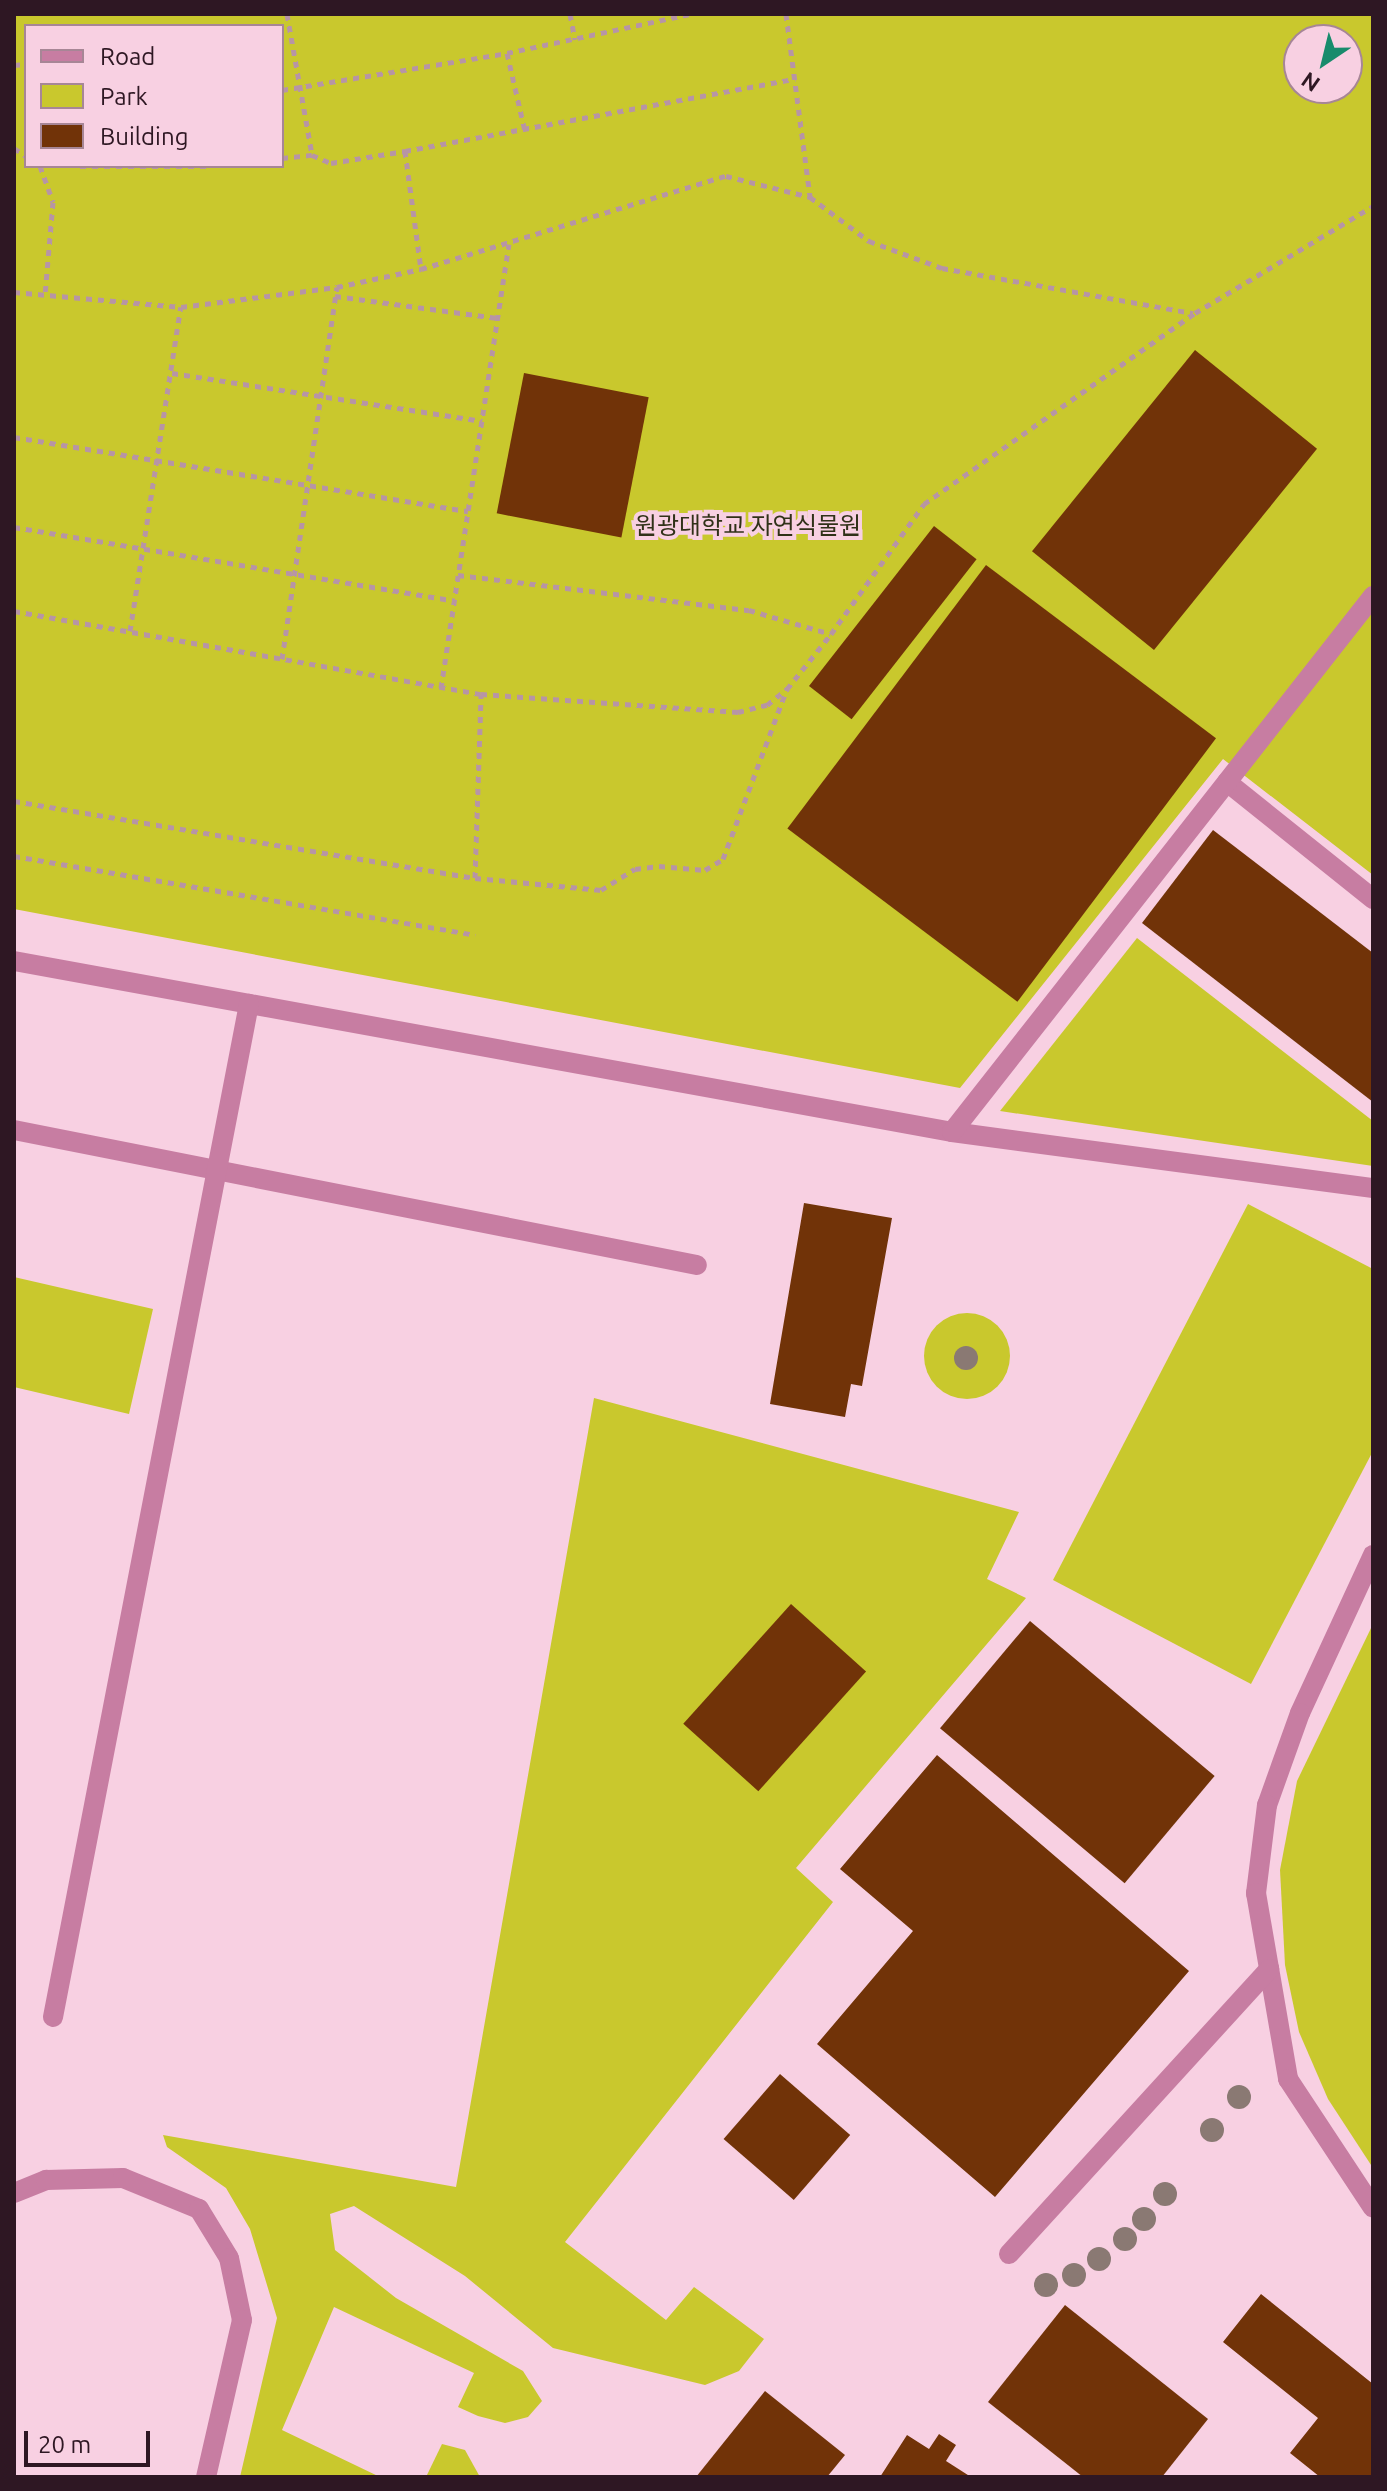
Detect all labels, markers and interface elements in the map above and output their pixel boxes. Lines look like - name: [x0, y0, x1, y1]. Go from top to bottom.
- legend: [24, 24, 284, 168]
- north arrow: [1283, 24, 1363, 104]
- text: Road: [100, 43, 155, 70]
- text: N: [1296, 67, 1324, 97]
- text: Park: [100, 83, 148, 110]
- text: Building: [100, 123, 188, 150]
- park label: 원광대학교 자연식물원: [635, 512, 861, 540]
- scale bar: [28, 2415, 154, 2465]
- text: 20 m: [38, 2431, 91, 2458]

